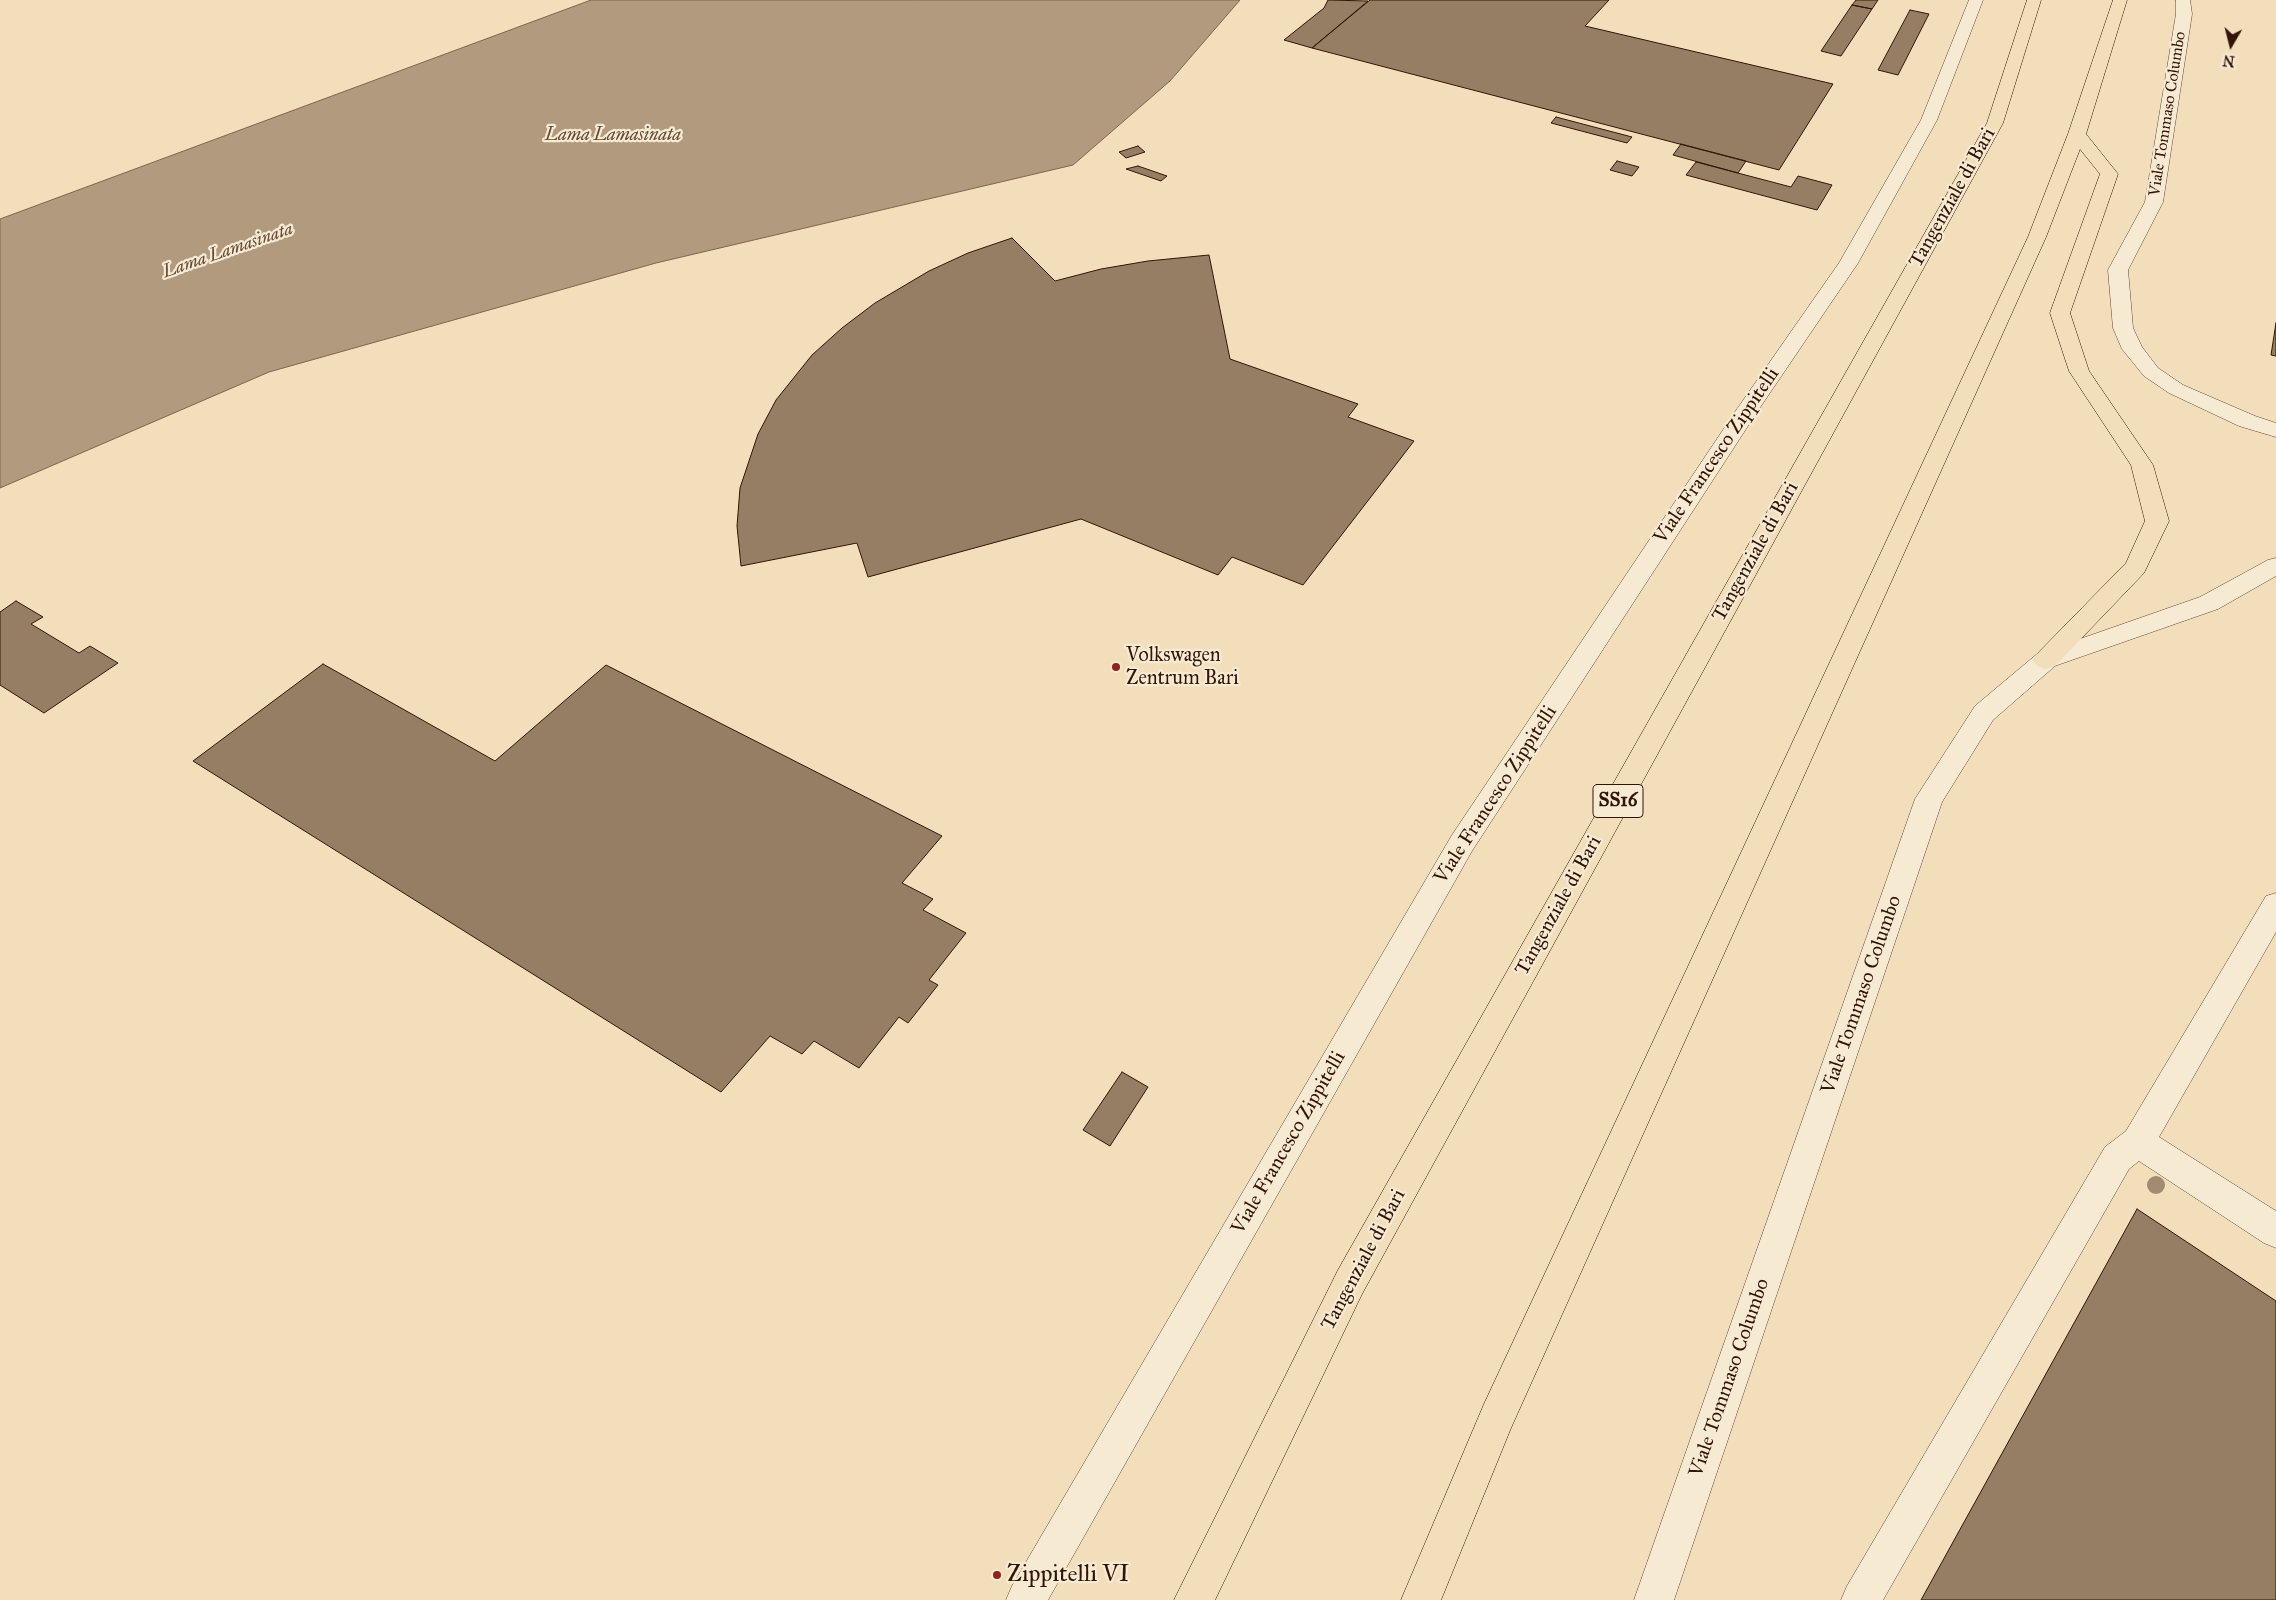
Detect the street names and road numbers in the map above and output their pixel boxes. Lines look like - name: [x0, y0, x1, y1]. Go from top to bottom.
- street label: Viale Tommaso Columbo: [2145, 30, 2191, 198]
- street label: Tangenziale di Bari: [1905, 124, 2001, 272]
- street label: Viale Francesco Zippitelli: [1649, 363, 1785, 549]
- street label: Tangenziale di Bari: [1708, 478, 1804, 626]
- street label: Viale Francesco Zippitelli: [1429, 702, 1563, 888]
- road number: SS16: [1593, 784, 1643, 818]
- street label: Tangenziale di Bari: [1511, 832, 1607, 980]
- street label: Viale Tommaso Columbo: [1817, 893, 1907, 1097]
- street label: Viale Francesco Zippitelli: [1227, 1047, 1351, 1239]
- street label: Tangenziale di Bari: [1317, 1186, 1411, 1334]
- street label: Viale Tommaso Columbo: [1685, 1276, 1775, 1480]

